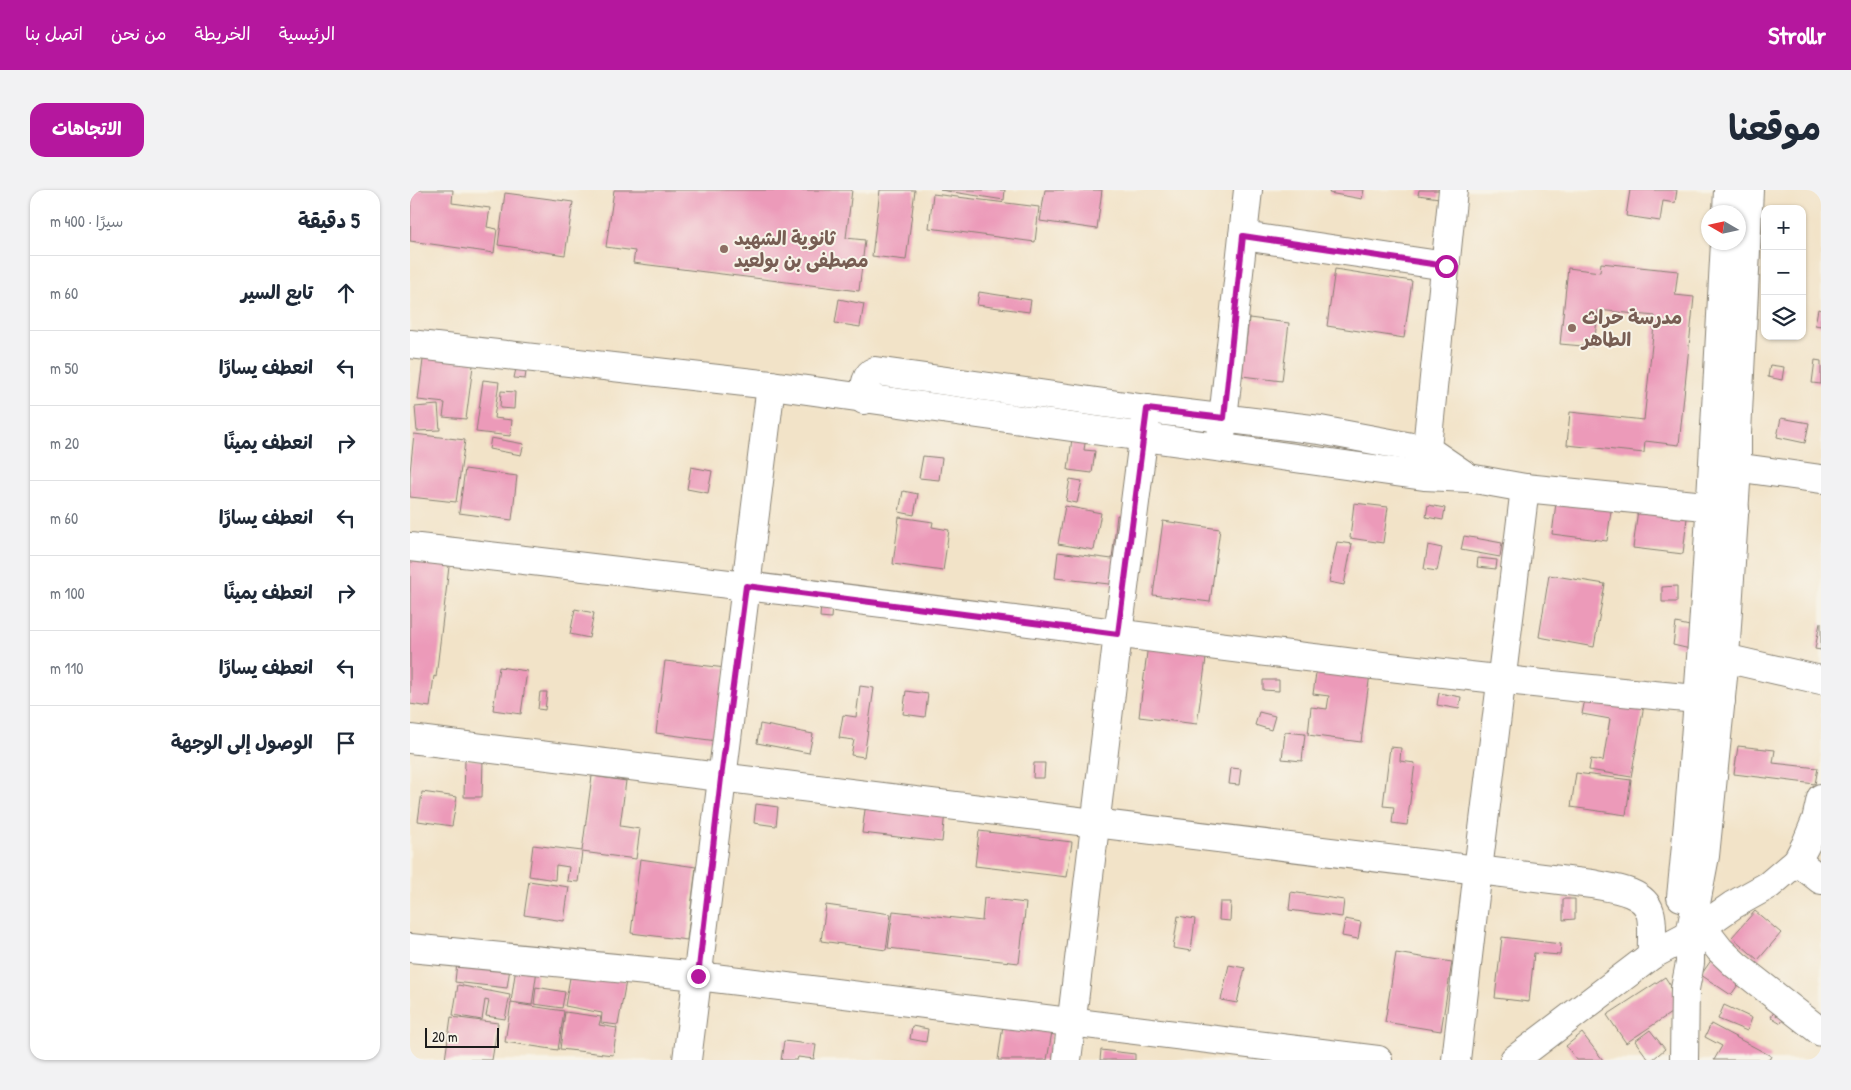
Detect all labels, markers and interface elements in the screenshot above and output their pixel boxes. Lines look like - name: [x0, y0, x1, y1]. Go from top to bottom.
- text: Strollr: [1768, 19, 1826, 51]
- text: اتصل بنا: [25, 21, 83, 46]
- text: من نحن: [111, 21, 167, 46]
- text: الخريطة: [195, 21, 251, 46]
- text: الرئيسية: [279, 21, 335, 46]
- button: الاتجاهات: [30, 103, 144, 157]
- text: موقعنا: [1728, 104, 1821, 151]
- north arrow: [1701, 205, 1746, 250]
- map controls: [1761, 205, 1806, 340]
- button: +: [1761, 205, 1806, 250]
- text: 5 دقيقة: [298, 206, 360, 235]
- text: سيرًا · 400 m: [50, 210, 123, 232]
- place label: ثانوية الشهيد مصطفى بن بولعيد: [734, 225, 869, 273]
- marker: ثانوية الشهيد مصطفى بن بولعيد: [718, 243, 730, 255]
- button: −: [1761, 250, 1806, 295]
- route start: [1435, 255, 1458, 278]
- text: تابع السير: [241, 279, 313, 305]
- icon: ahead: [332, 279, 360, 307]
- text: 60 m: [50, 282, 78, 304]
- button: layers: [1761, 295, 1806, 340]
- place label: مدرسة حراث الطاهر: [1580, 304, 1682, 352]
- marker: مدرسة حراث الطاهر: [1566, 322, 1578, 334]
- text: انعطف يسارًا: [219, 354, 313, 380]
- icon: left: [332, 354, 360, 382]
- text: 50 m: [50, 357, 79, 379]
- text: انعطف يمينًا: [224, 429, 313, 455]
- icon: right: [332, 429, 360, 457]
- text: 20 m: [50, 432, 79, 454]
- text: انعطف يسارًا: [219, 504, 313, 530]
- icon: left: [332, 504, 360, 532]
- text: 60 m: [50, 507, 78, 529]
- text: انعطف يمينًا: [224, 579, 313, 605]
- icon: right: [332, 579, 360, 607]
- text: 100 m: [50, 582, 85, 604]
- text: انعطف يسارًا: [219, 654, 313, 680]
- icon: left: [332, 654, 360, 682]
- text: 110 m: [50, 657, 83, 679]
- text: الوصول إلى الوجهة: [171, 729, 313, 755]
- icon: arrive: [332, 729, 360, 757]
- route end: [687, 965, 710, 988]
- scale bar: [425, 1025, 499, 1048]
- text: 20 m: [432, 1027, 458, 1046]

